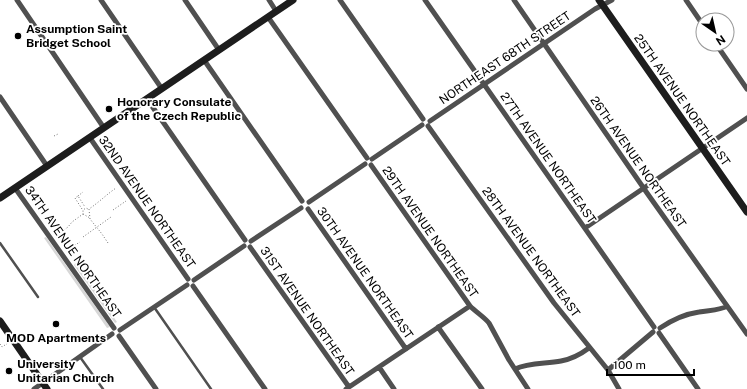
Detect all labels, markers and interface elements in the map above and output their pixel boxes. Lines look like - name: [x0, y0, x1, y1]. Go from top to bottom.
- street label: NORTHEAST 68TH STREET: [437, 9, 573, 107]
- north arrow: [695, 12, 735, 52]
- place label: Assumption Saint Bridget School: [26, 22, 127, 50]
- marker: Assumption Saint Bridget School: [13, 31, 23, 41]
- street label: 25TH AVENUE NORTHEAST: [631, 31, 733, 169]
- street label: 27TH AVENUE NORTHEAST: [497, 90, 599, 226]
- street label: 26TH AVENUE NORTHEAST: [587, 94, 689, 230]
- place label: Honorary Consulate of the Czech Republic: [117, 95, 241, 123]
- marker: Honorary Consulate of the Czech Republic: [104, 104, 114, 114]
- street label: 32ND AVENUE NORTHEAST: [96, 133, 198, 271]
- street label: 29TH AVENUE NORTHEAST: [379, 164, 481, 300]
- street label: 34TH AVENUE NORTHEAST: [22, 183, 124, 321]
- street label: 28TH AVENUE NORTHEAST: [479, 184, 583, 320]
- street label: 30TH AVENUE NORTHEAST: [314, 205, 416, 341]
- street label: 31ST AVENUE NORTHEAST: [257, 244, 357, 378]
- marker: MOD Apartments: [51, 319, 61, 329]
- place label: MOD Apartments: [6, 331, 106, 345]
- scale bar: [607, 351, 694, 377]
- place label: University Unitarian Church: [17, 357, 114, 385]
- text: 100 m: [613, 358, 646, 372]
- marker: University Unitarian Church: [4, 366, 14, 376]

